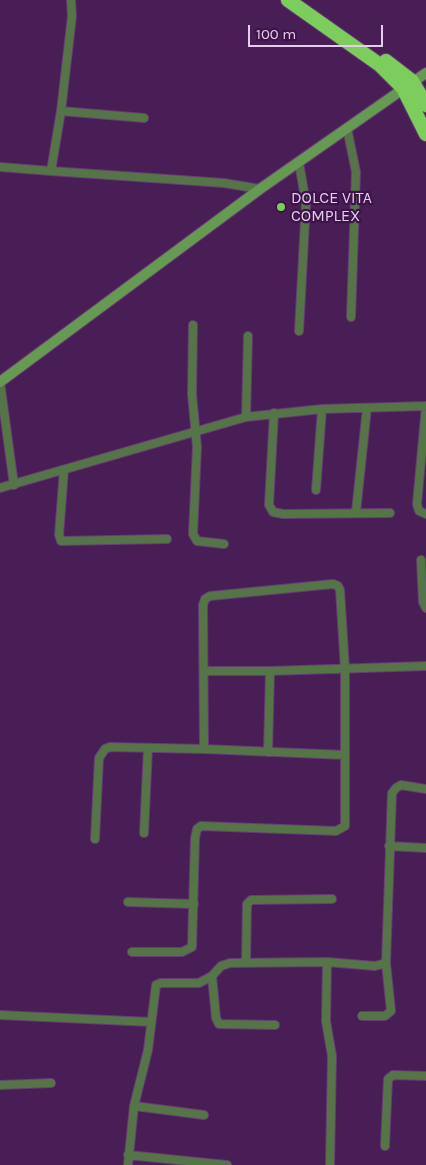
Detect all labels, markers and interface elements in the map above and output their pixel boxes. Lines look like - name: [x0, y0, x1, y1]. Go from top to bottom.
- scale bar: [251, 15, 386, 47]
- text: 100 m: [256, 25, 296, 43]
- place label: DOLCE VITA COMPLEX: [291, 188, 372, 226]
- marker: DOLCE VITA COMPLEX: [275, 201, 287, 213]

